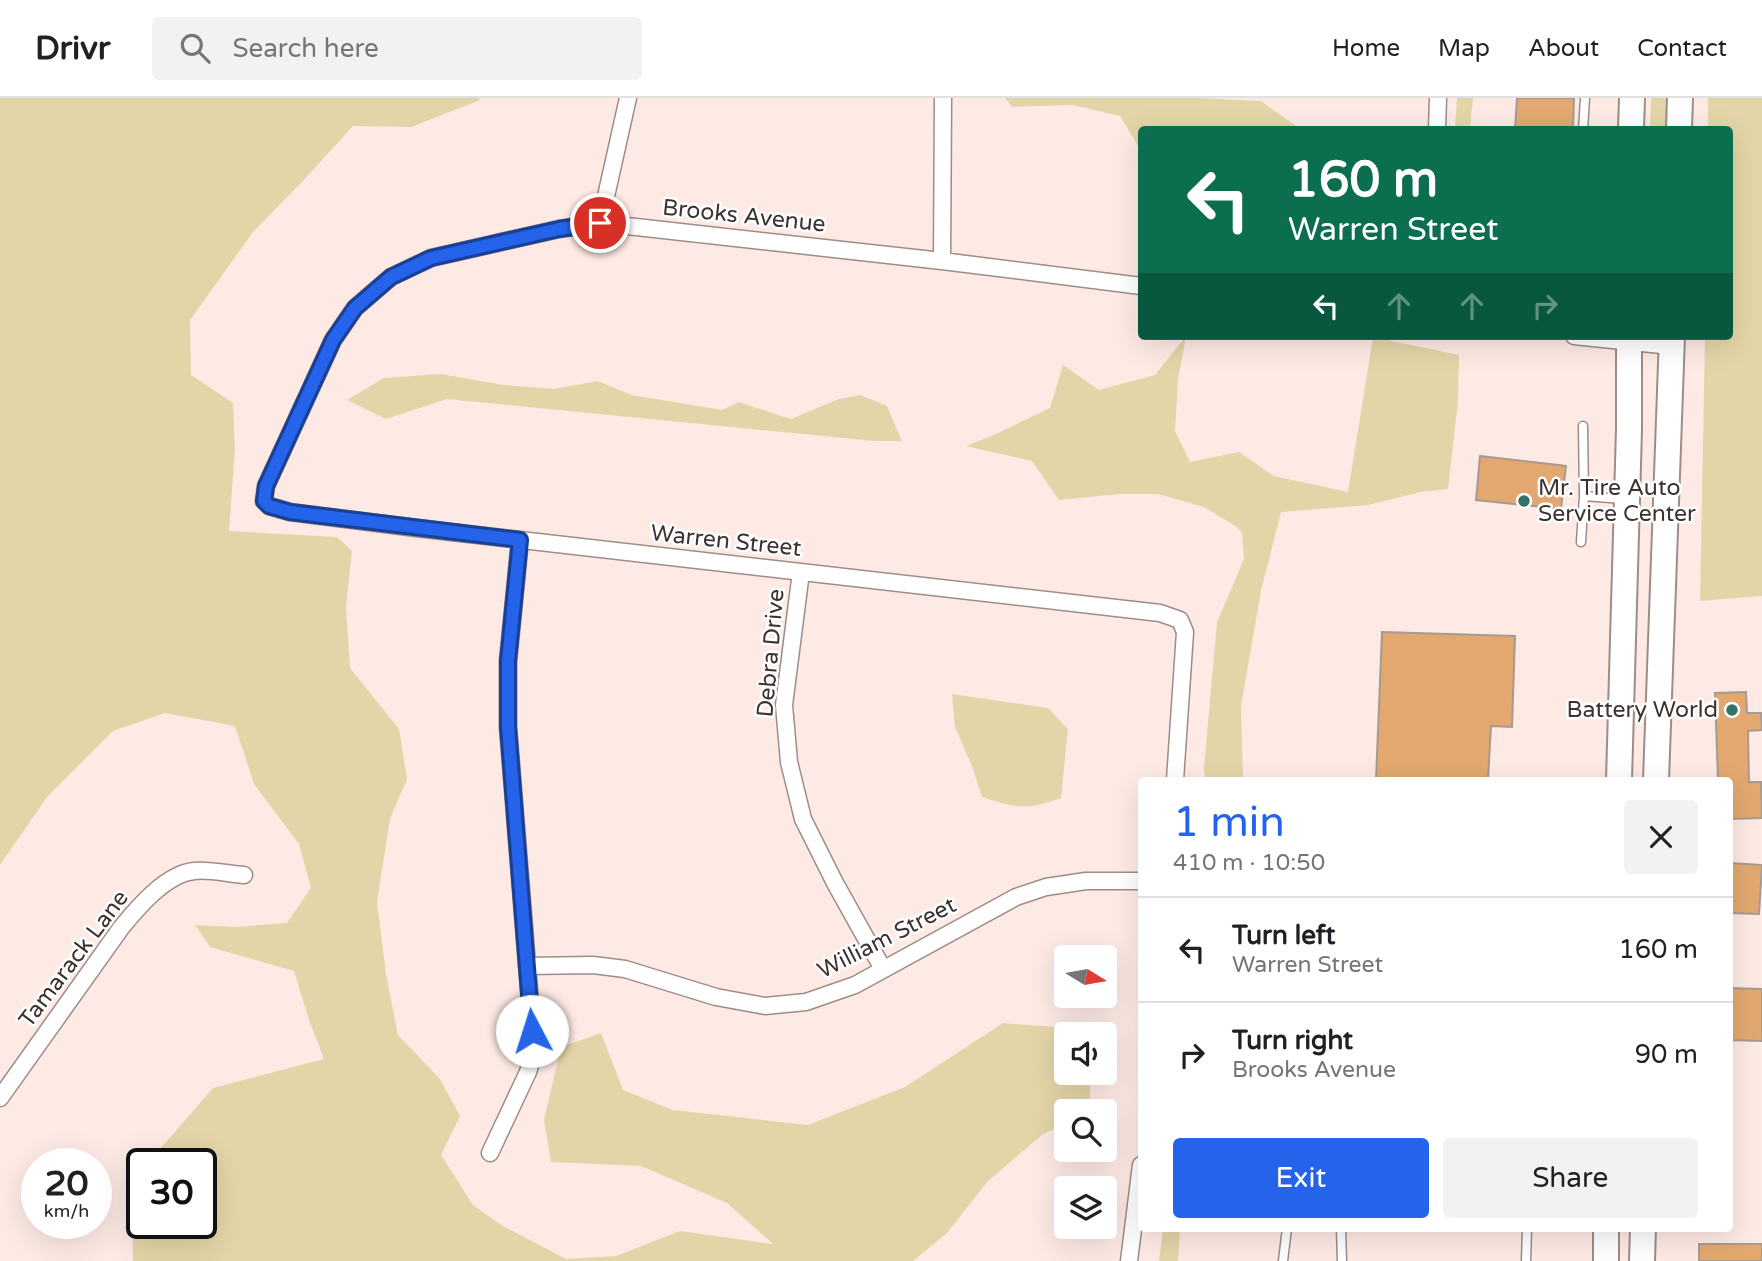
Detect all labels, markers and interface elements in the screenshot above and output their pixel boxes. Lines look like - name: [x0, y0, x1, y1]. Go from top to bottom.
- search box: [152, 17, 642, 80]
- text: Drivr: [35, 29, 110, 68]
- icon: search: [176, 29, 214, 67]
- text: Search here: [232, 33, 379, 64]
- text: Home: [1332, 34, 1400, 63]
- text: Map: [1438, 34, 1490, 63]
- text: About: [1528, 34, 1599, 63]
- text: Contact: [1637, 34, 1727, 63]
- text: 160 m: [1288, 151, 1438, 210]
- icon: left: [1173, 154, 1264, 245]
- pin: [570, 193, 630, 253]
- street label: Brooks Avenue: [661, 194, 827, 238]
- icon: arrive: [581, 204, 619, 242]
- text: Warren Street: [1288, 211, 1498, 249]
- icon: left: [1307, 287, 1345, 325]
- icon: ahead: [1380, 287, 1418, 325]
- icon: ahead: [1453, 287, 1491, 325]
- icon: right: [1526, 287, 1564, 325]
- place label: Mr. Tire Auto Service Center: [1538, 474, 1696, 528]
- marker: Mr. Tire Auto Service Center: [1516, 493, 1532, 509]
- street label: Warren Street: [649, 519, 803, 563]
- street label: Debra Drive: [751, 588, 791, 718]
- place label: Battery World: [1567, 696, 1718, 724]
- marker: Battery World: [1724, 702, 1740, 718]
- text: 1 min: [1173, 797, 1285, 848]
- button: close: [1624, 800, 1698, 874]
- text: 410 m · 10:50: [1173, 849, 1325, 877]
- street label: Tamarack Lane: [13, 885, 135, 1033]
- street label: William Street: [813, 891, 961, 985]
- text: Turn left: [1232, 920, 1335, 951]
- icon: left: [1173, 931, 1211, 969]
- text: 160 m: [1618, 934, 1698, 965]
- north arrow: [1054, 945, 1116, 1008]
- map controls: [1054, 945, 1117, 1239]
- text: Warren Street: [1232, 951, 1383, 979]
- position arrow: [495, 994, 569, 1068]
- button: sound: [1054, 1022, 1117, 1085]
- text: Turn right: [1232, 1025, 1353, 1056]
- icon: right: [1173, 1036, 1211, 1074]
- text: 90 m: [1635, 1039, 1698, 1070]
- text: Brooks Avenue: [1232, 1056, 1396, 1084]
- button: search: [1054, 1099, 1117, 1162]
- button: Exit: [1173, 1138, 1429, 1218]
- button: Share: [1443, 1138, 1698, 1218]
- speed limit sign: 30: [126, 1148, 217, 1239]
- text: 20: [45, 1163, 88, 1205]
- button: layers: [1054, 1176, 1117, 1239]
- text: km/h: [44, 1200, 89, 1222]

